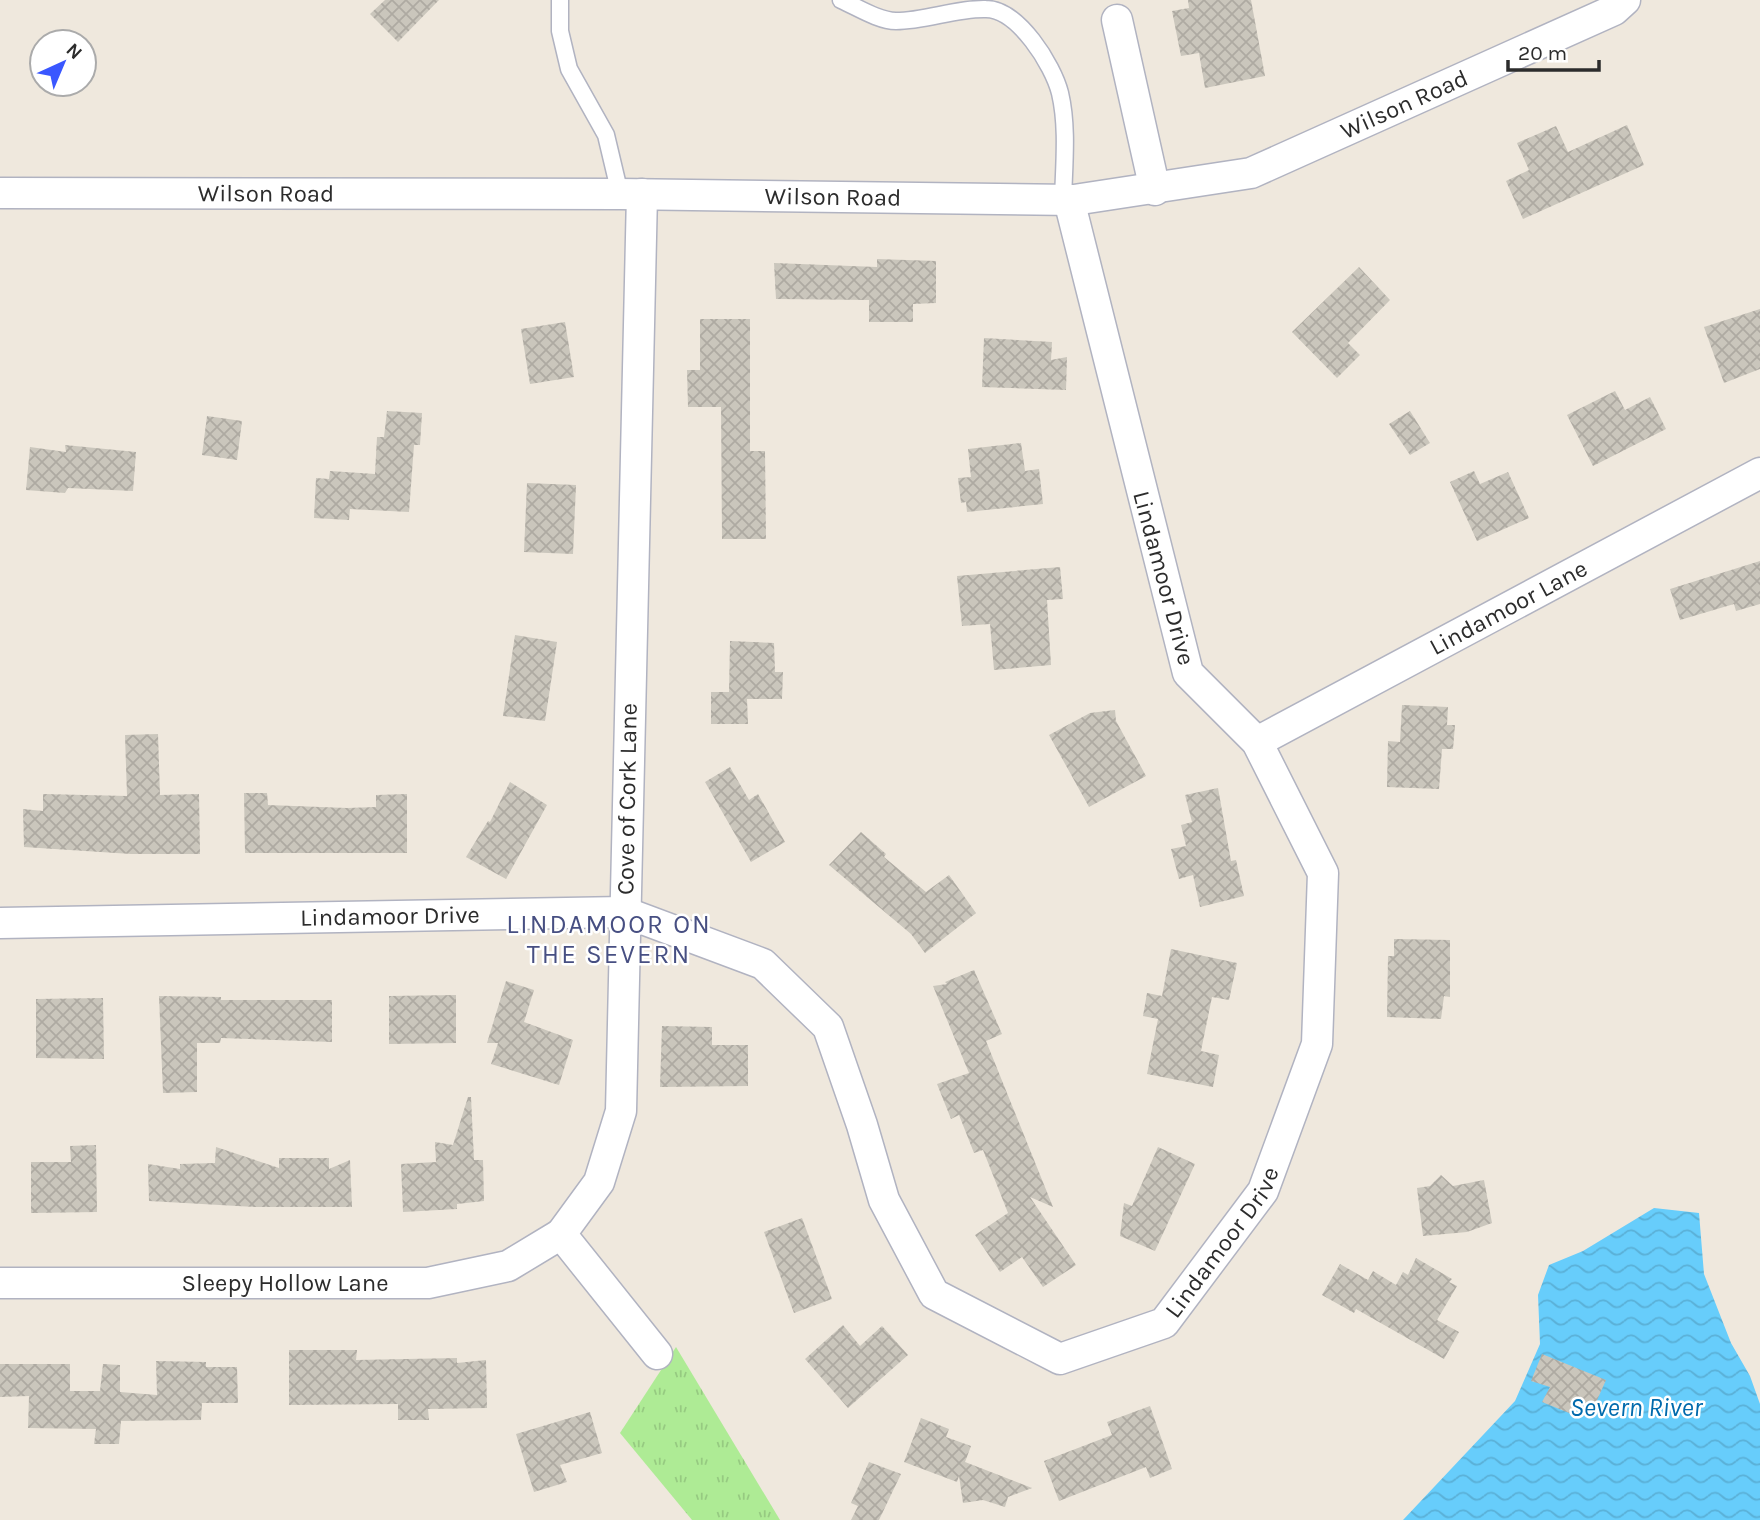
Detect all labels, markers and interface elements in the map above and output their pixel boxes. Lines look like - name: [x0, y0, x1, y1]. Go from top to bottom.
- north arrow: [28, 28, 98, 98]
- scale bar: [1508, 28, 1599, 72]
- text: N: [62, 39, 87, 64]
- text: 20 m: [1518, 41, 1567, 65]
- street label: Wilson Road: [1336, 63, 1472, 145]
- street label: Wilson Road: [198, 179, 334, 208]
- street label: Wilson Road: [765, 182, 901, 212]
- street label: Lindamoor Drive: [1127, 488, 1201, 668]
- street label: Lindamoor Lane: [1425, 554, 1592, 661]
- street label: Cove of Cork Lane: [611, 703, 643, 895]
- street label: Lindamoor Drive: [300, 901, 480, 932]
- district label: LINDAMOOR ON THE SEVERN: [506, 909, 712, 970]
- street label: Lindamoor Drive: [1159, 1163, 1285, 1323]
- street label: Sleepy Hollow Lane: [182, 1269, 388, 1297]
- water label: Severn River: [1570, 1392, 1703, 1423]

